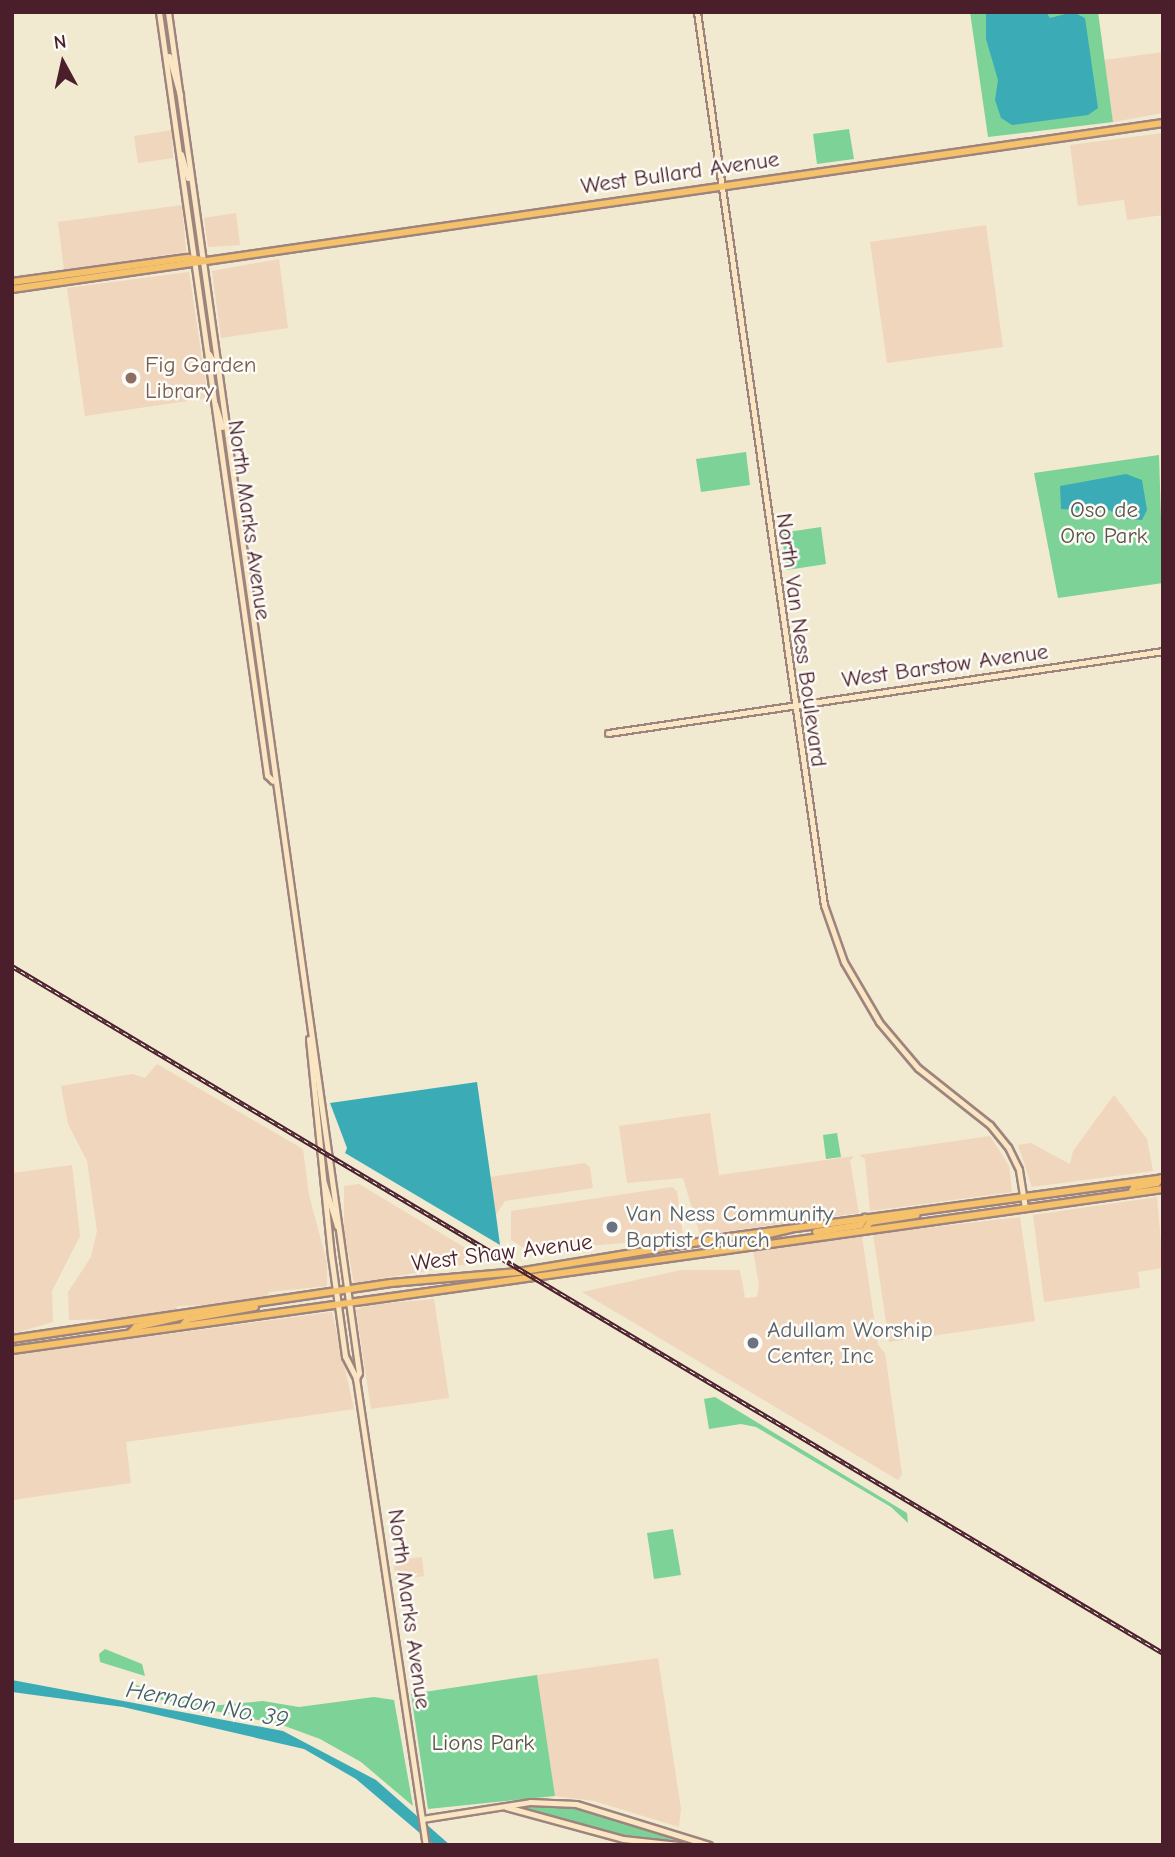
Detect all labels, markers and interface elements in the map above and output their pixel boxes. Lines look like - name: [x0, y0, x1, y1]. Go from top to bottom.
- north arrow: [28, 28, 98, 98]
- text: N: [52, 30, 68, 54]
- street label: West Bullard Avenue: [579, 145, 781, 201]
- place label: Fig Garden Library: [145, 351, 257, 405]
- marker: Fig Garden Library: [123, 370, 139, 386]
- street label: North Marks Avenue: [221, 418, 277, 622]
- park label: Oso de Oro Park: [1060, 496, 1148, 550]
- street label: North Van Ness Boulevard: [770, 511, 832, 769]
- street label: West Barstow Avenue: [840, 638, 1050, 694]
- place label: Van Ness Community Baptist Church: [626, 1200, 834, 1254]
- marker: Van Ness Community Baptist Church: [604, 1219, 620, 1235]
- street label: West Shaw Avenue: [410, 1228, 594, 1278]
- place label: Adullam Worship Center, Inc: [767, 1316, 933, 1370]
- marker: Adullam Worship Center, Inc: [745, 1335, 761, 1351]
- street label: North Marks Avenue: [381, 1507, 437, 1711]
- water label: Herndon No. 39: [124, 1675, 290, 1735]
- park label: Lions Park: [432, 1729, 534, 1757]

